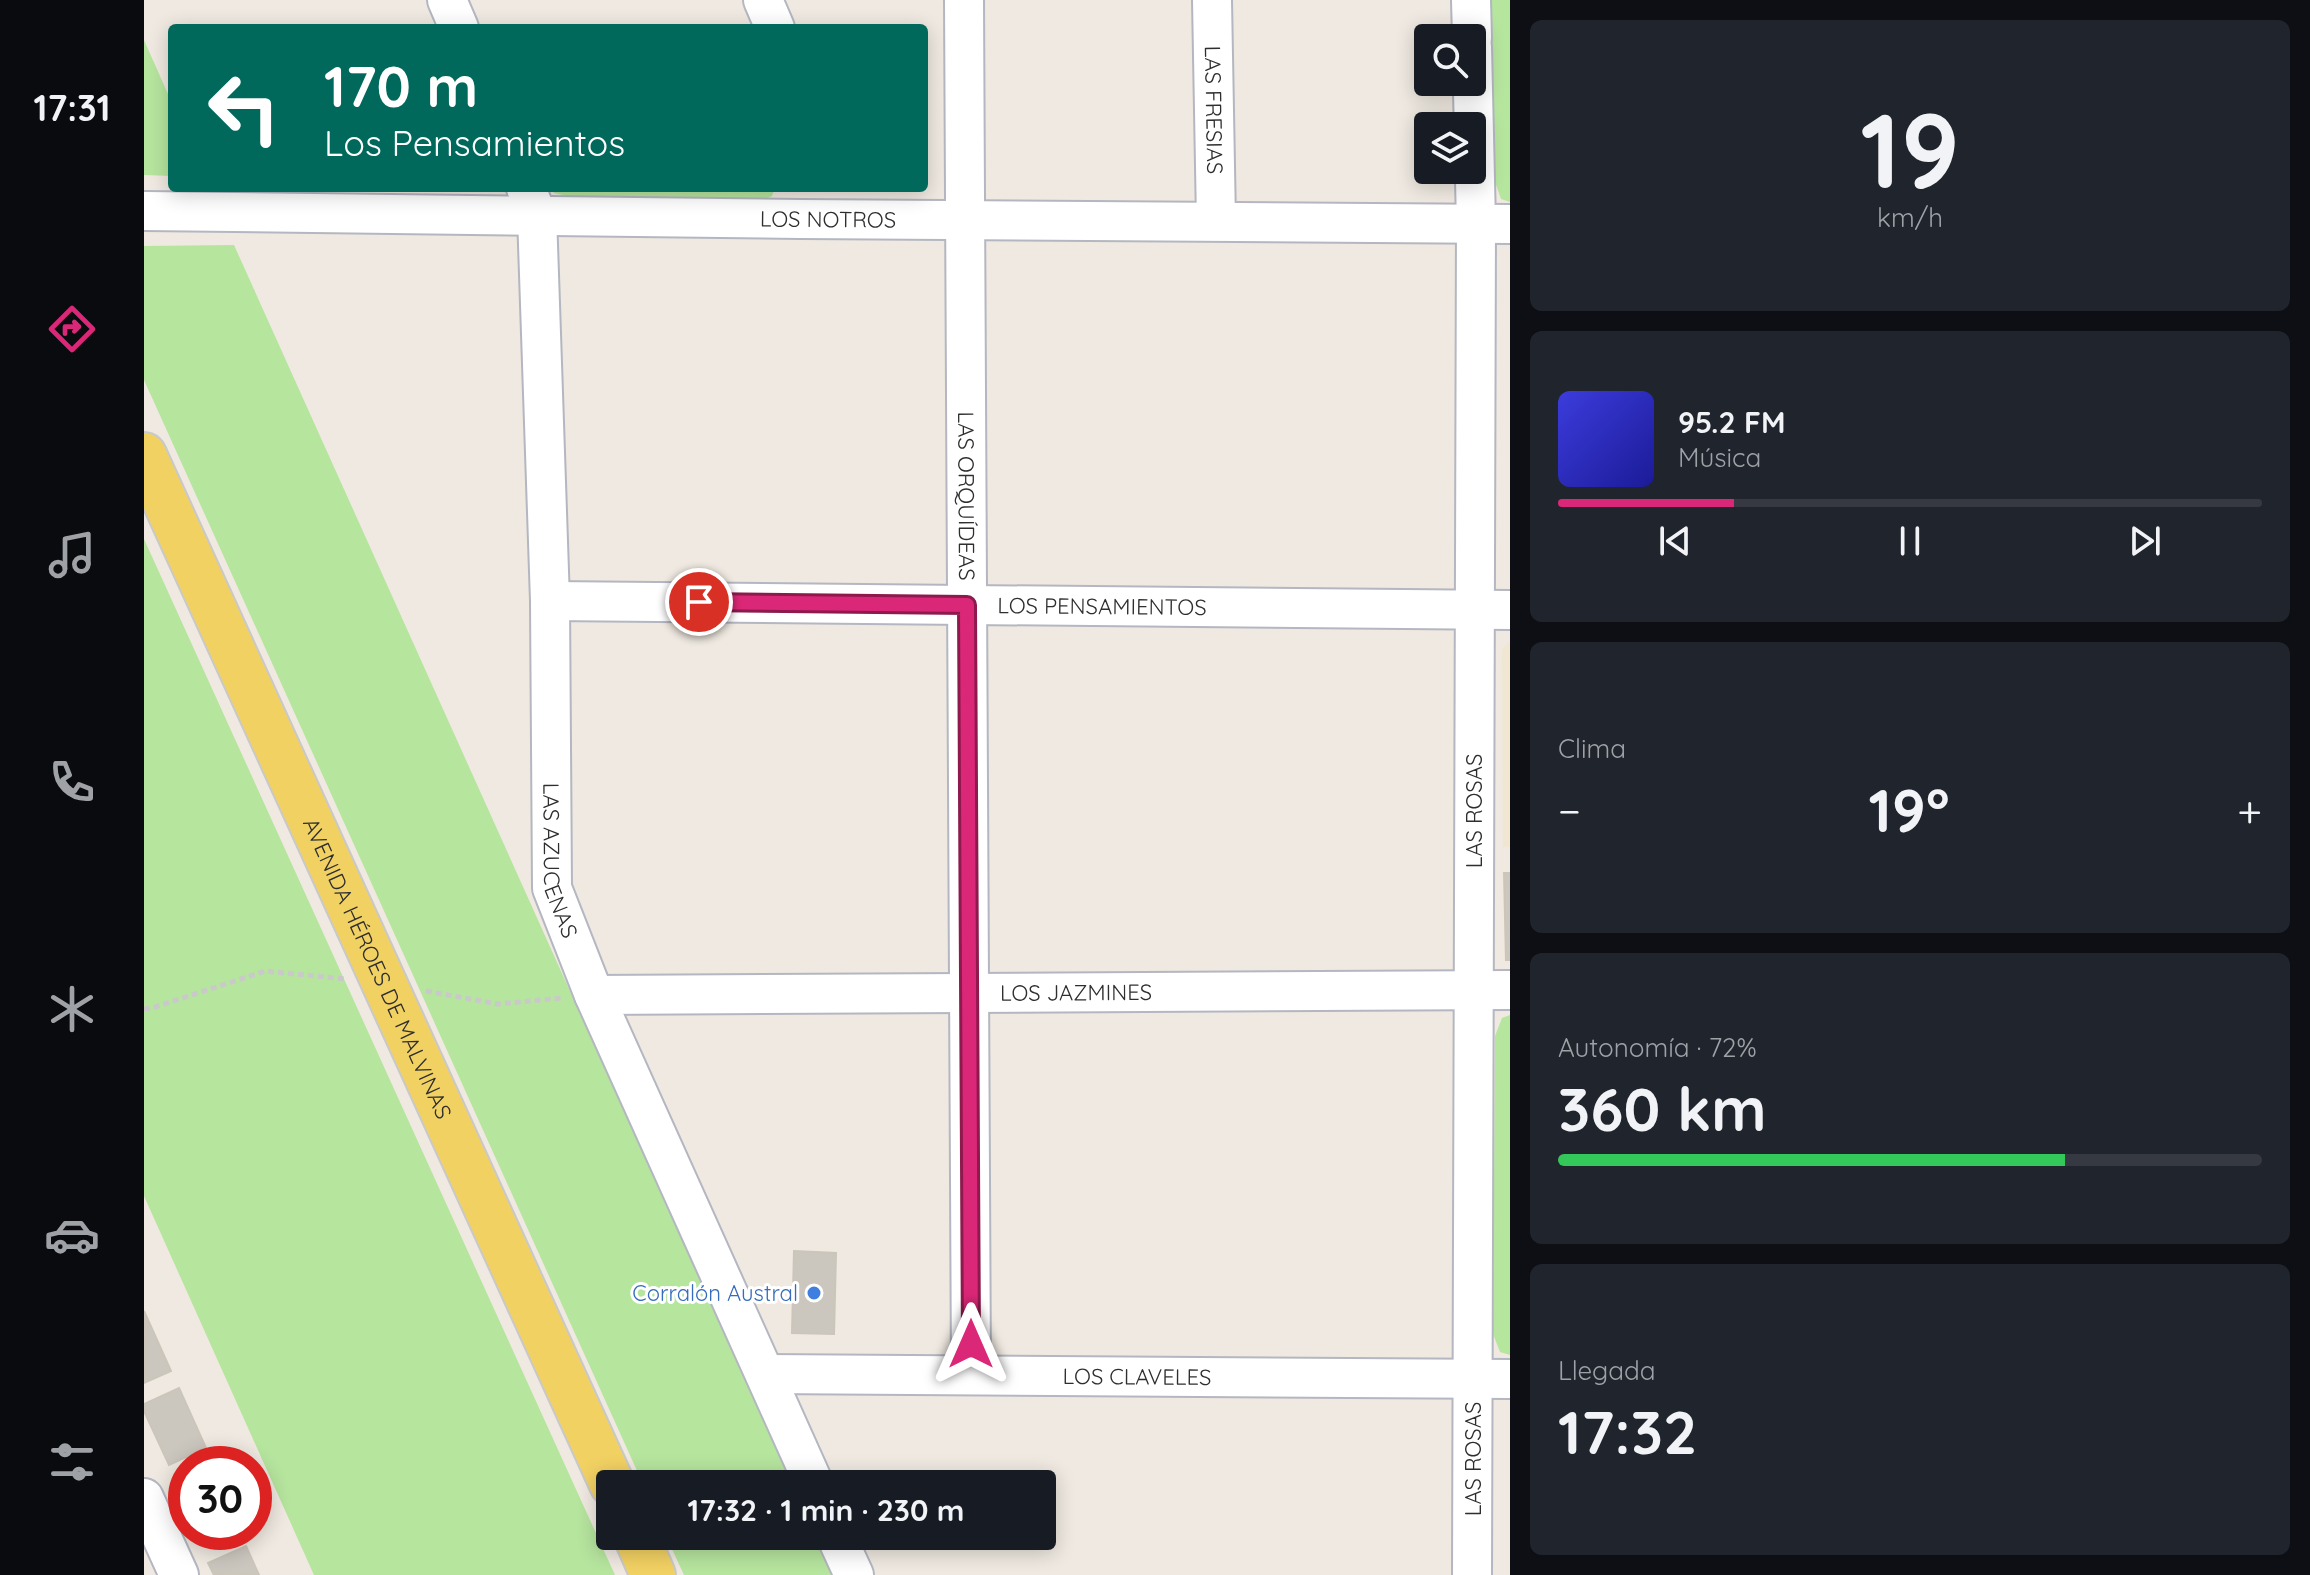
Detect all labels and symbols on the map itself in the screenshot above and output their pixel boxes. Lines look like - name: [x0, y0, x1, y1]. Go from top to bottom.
- street label: LAS FRESIAS: [1199, 45, 1229, 174]
- street label: LOS NOTROS: [760, 204, 896, 234]
- street label: LAS ORQUÍDEAS: [952, 411, 981, 581]
- pin: [665, 568, 733, 636]
- street label: LOS PENSAMIENTOS: [997, 591, 1207, 621]
- street label: LAS ROSAS: [1460, 754, 1488, 868]
- street label: LAS AZUCENAS: [537, 783, 584, 942]
- street label: AVENIDA HÉROES DE MALVINAS: [297, 813, 458, 1123]
- street label: LOS JAZMINES: [1000, 978, 1152, 1007]
- place label: Corralón Austral: [632, 1279, 798, 1307]
- marker: Corralón Austral: [805, 1284, 823, 1302]
- position arrow: [929, 1302, 1013, 1386]
- street label: LOS CLAVELES: [1063, 1362, 1211, 1391]
- street label: LAS ROSAS: [1459, 1402, 1487, 1516]
- speed limit sign: 30: [168, 1446, 272, 1550]

